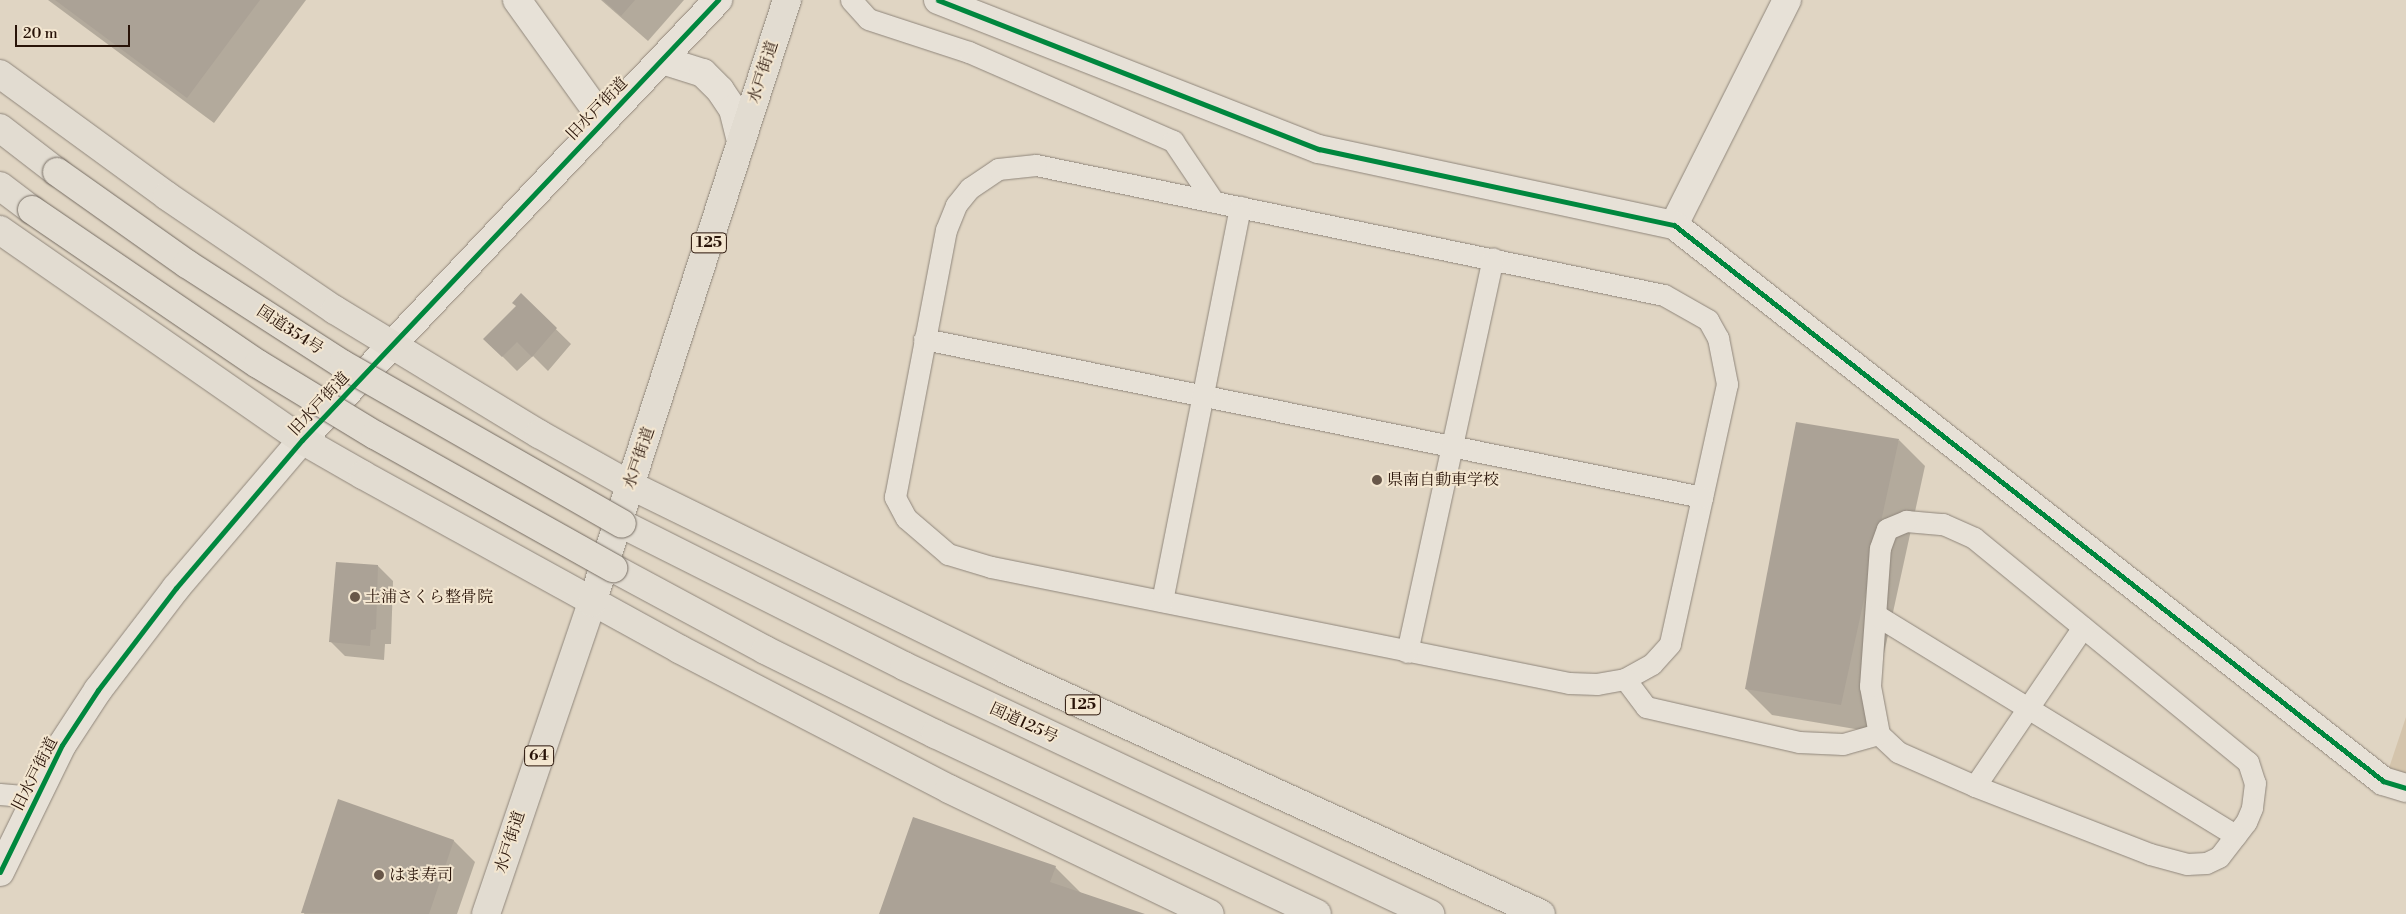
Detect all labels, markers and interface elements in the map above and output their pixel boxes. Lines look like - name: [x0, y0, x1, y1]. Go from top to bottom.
- scale bar: [18, 15, 132, 47]
- text: 20 m: [23, 24, 58, 43]
- street label: 水戸街道: [744, 39, 782, 105]
- street label: 旧水戸街道: [562, 74, 632, 144]
- road number: 125: [690, 230, 728, 256]
- street label: 国道354号: [253, 301, 327, 359]
- street label: 旧水戸街道: [285, 368, 353, 440]
- street label: 水戸街道: [620, 425, 658, 491]
- place label: 県南自動車学校: [1387, 470, 1499, 490]
- marker: 県南自動車学校: [1371, 474, 1383, 486]
- place label: 土浦さくら整骨院: [365, 587, 493, 607]
- marker: 土浦さくら整骨院: [349, 591, 361, 603]
- road number: 125: [1064, 692, 1102, 718]
- street label: 国道125号: [987, 699, 1061, 747]
- street label: 旧水戸街道: [8, 734, 62, 814]
- road number: 64: [524, 744, 554, 768]
- street label: 水戸街道: [491, 809, 529, 875]
- place label: はま寿司: [389, 865, 453, 885]
- marker: はま寿司: [373, 869, 385, 881]

